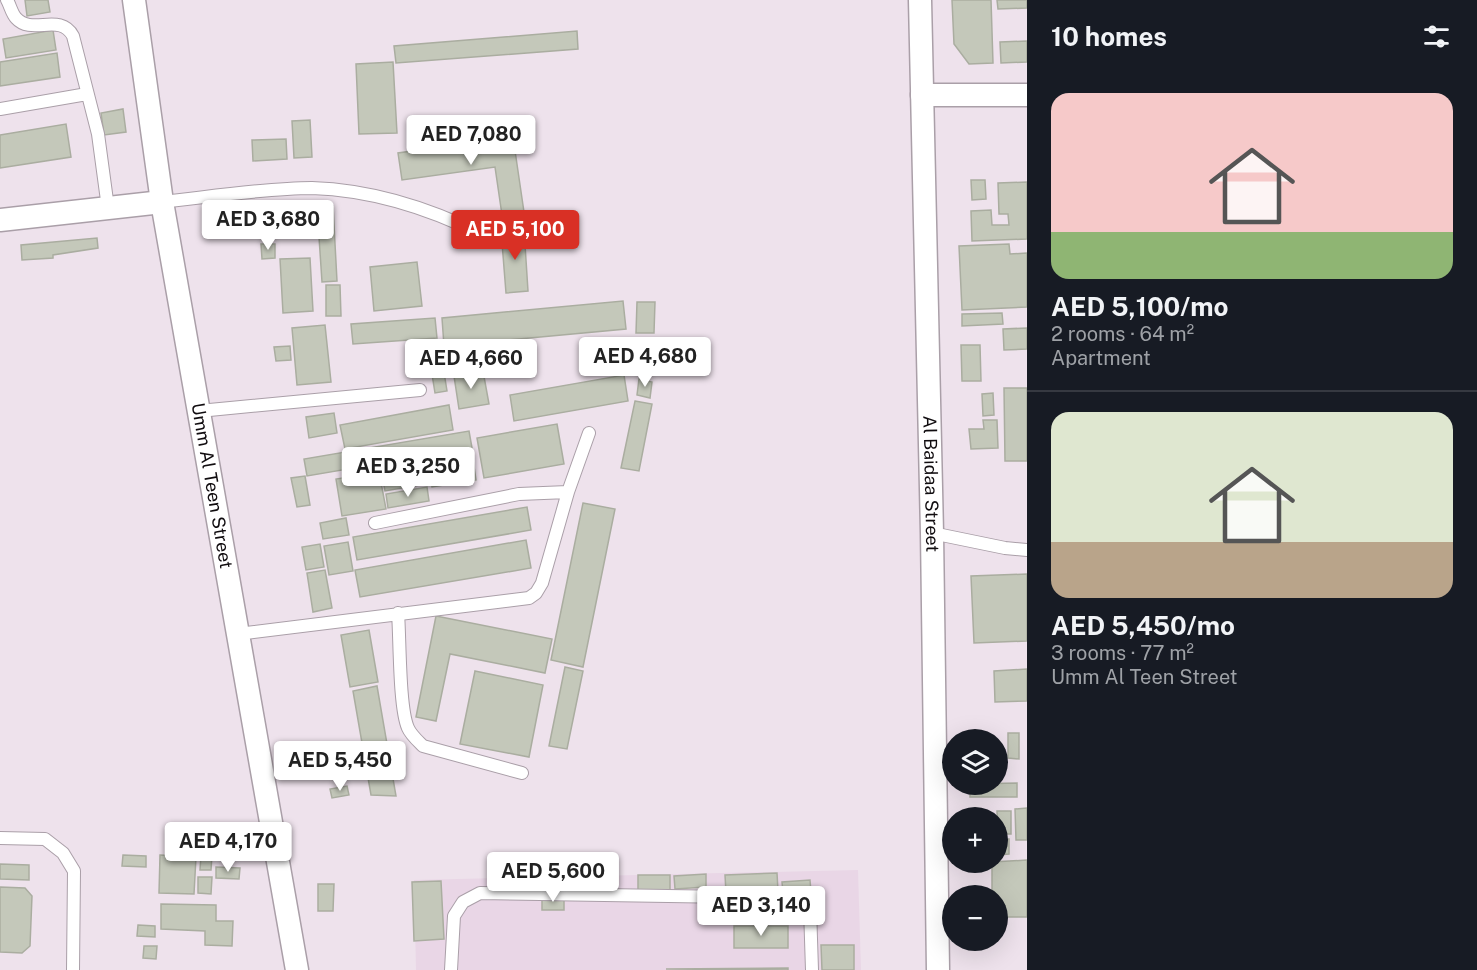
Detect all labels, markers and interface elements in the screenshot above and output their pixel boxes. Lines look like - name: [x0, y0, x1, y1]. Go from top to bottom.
- icon: filters: [1420, 20, 1453, 53]
- text: 10 homes: [1051, 21, 1167, 52]
- pin: AED 7,080: [402, 115, 540, 166]
- text: AED 7,080: [420, 122, 522, 146]
- icon: home: [1198, 132, 1306, 240]
- pin: AED 3,680: [199, 200, 337, 251]
- text: AED 3,680: [216, 207, 320, 231]
- pin: AED 5,100: [446, 210, 584, 261]
- text: AED 5,100: [465, 217, 565, 241]
- text: AED 5,100/mo: [1051, 291, 1229, 322]
- text: 2 rooms · 64 m²: [1051, 322, 1194, 346]
- pin: AED 4,680: [576, 337, 714, 388]
- pin: AED 4,660: [402, 339, 540, 390]
- text: AED 4,680: [593, 344, 697, 368]
- text: AED 4,660: [419, 346, 523, 370]
- text: Apartment: [1051, 346, 1151, 370]
- street label: Umm Al Teen Street: [187, 401, 237, 570]
- street label: Al Baidaa Street: [919, 415, 943, 552]
- pin: AED 3,250: [339, 447, 477, 498]
- icon: home: [1198, 451, 1306, 559]
- text: AED 3,250: [356, 454, 460, 478]
- text: AED 5,450/mo: [1051, 610, 1235, 641]
- text: 3 rooms · 77 m²: [1051, 641, 1194, 665]
- text: Umm Al Teen Street: [1051, 665, 1238, 689]
- map controls: [942, 729, 1008, 951]
- button: layers: [942, 729, 1008, 795]
- pin: AED 5,450: [271, 741, 409, 792]
- text: AED 5,450: [288, 748, 392, 772]
- button: +: [942, 807, 1008, 873]
- pin: AED 4,170: [159, 822, 297, 873]
- text: AED 4,170: [179, 829, 277, 853]
- pin: AED 5,600: [484, 852, 622, 903]
- text: AED 5,600: [501, 859, 605, 883]
- button: −: [942, 885, 1008, 951]
- pin: AED 3,140: [692, 886, 830, 937]
- text: AED 3,140: [711, 893, 811, 917]

